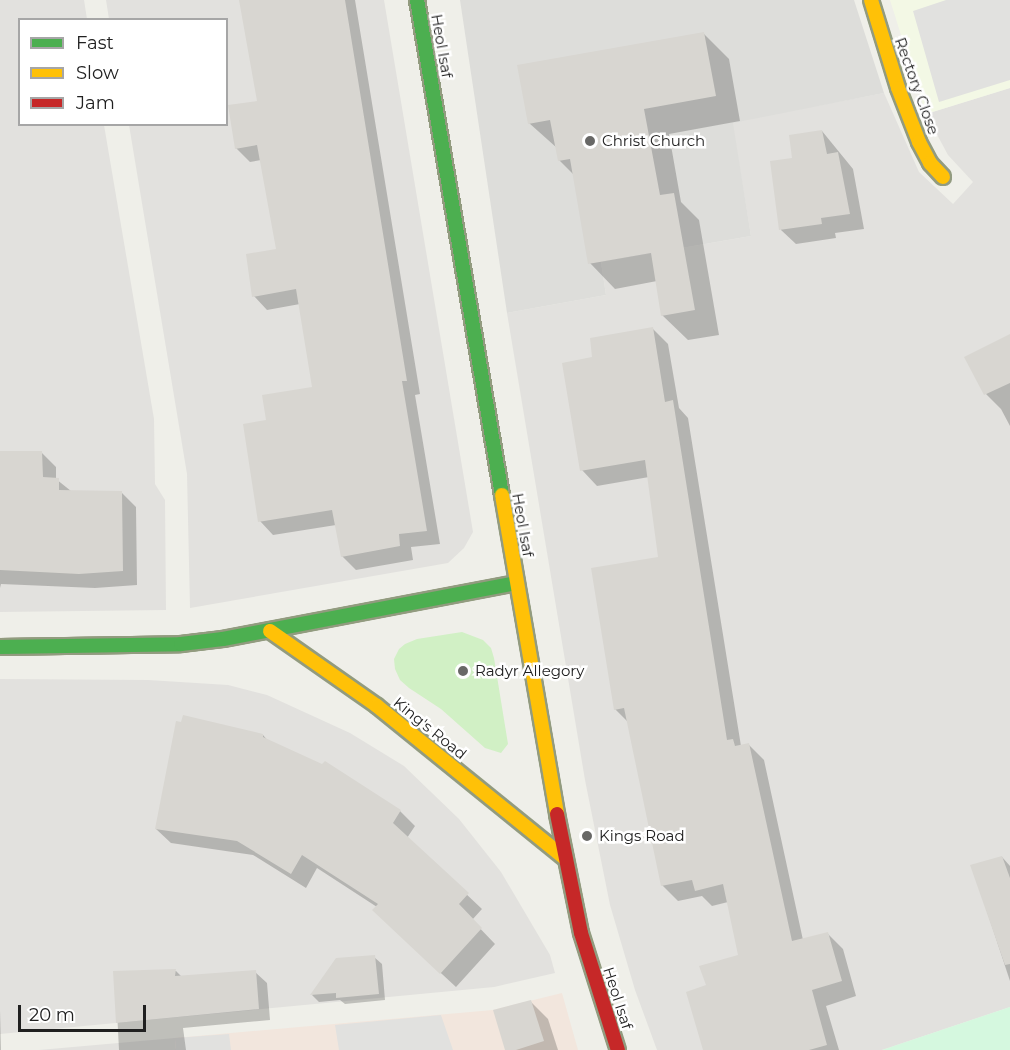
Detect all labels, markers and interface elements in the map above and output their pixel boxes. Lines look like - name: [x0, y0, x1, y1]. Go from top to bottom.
- street label: Heol Isaf: [428, 13, 456, 79]
- legend: [18, 18, 228, 126]
- text: Fast: [76, 32, 114, 54]
- street label: Rectory Close: [891, 35, 943, 137]
- text: Slow: [76, 62, 119, 84]
- text: Jam: [76, 92, 115, 114]
- place label: Christ Church: [602, 132, 705, 150]
- marker: Christ Church: [583, 134, 597, 148]
- street label: Heol Isaf: [509, 492, 537, 558]
- place label: Radyr Allegory: [475, 662, 584, 680]
- marker: Radyr Allegory: [456, 664, 470, 678]
- street label: King's Road: [390, 693, 470, 763]
- place label: Kings Road: [599, 827, 685, 845]
- marker: Kings Road: [580, 829, 594, 843]
- street label: Heol Isaf: [599, 965, 637, 1031]
- scale bar: [21, 993, 148, 1031]
- text: 20 m: [29, 1004, 75, 1026]

